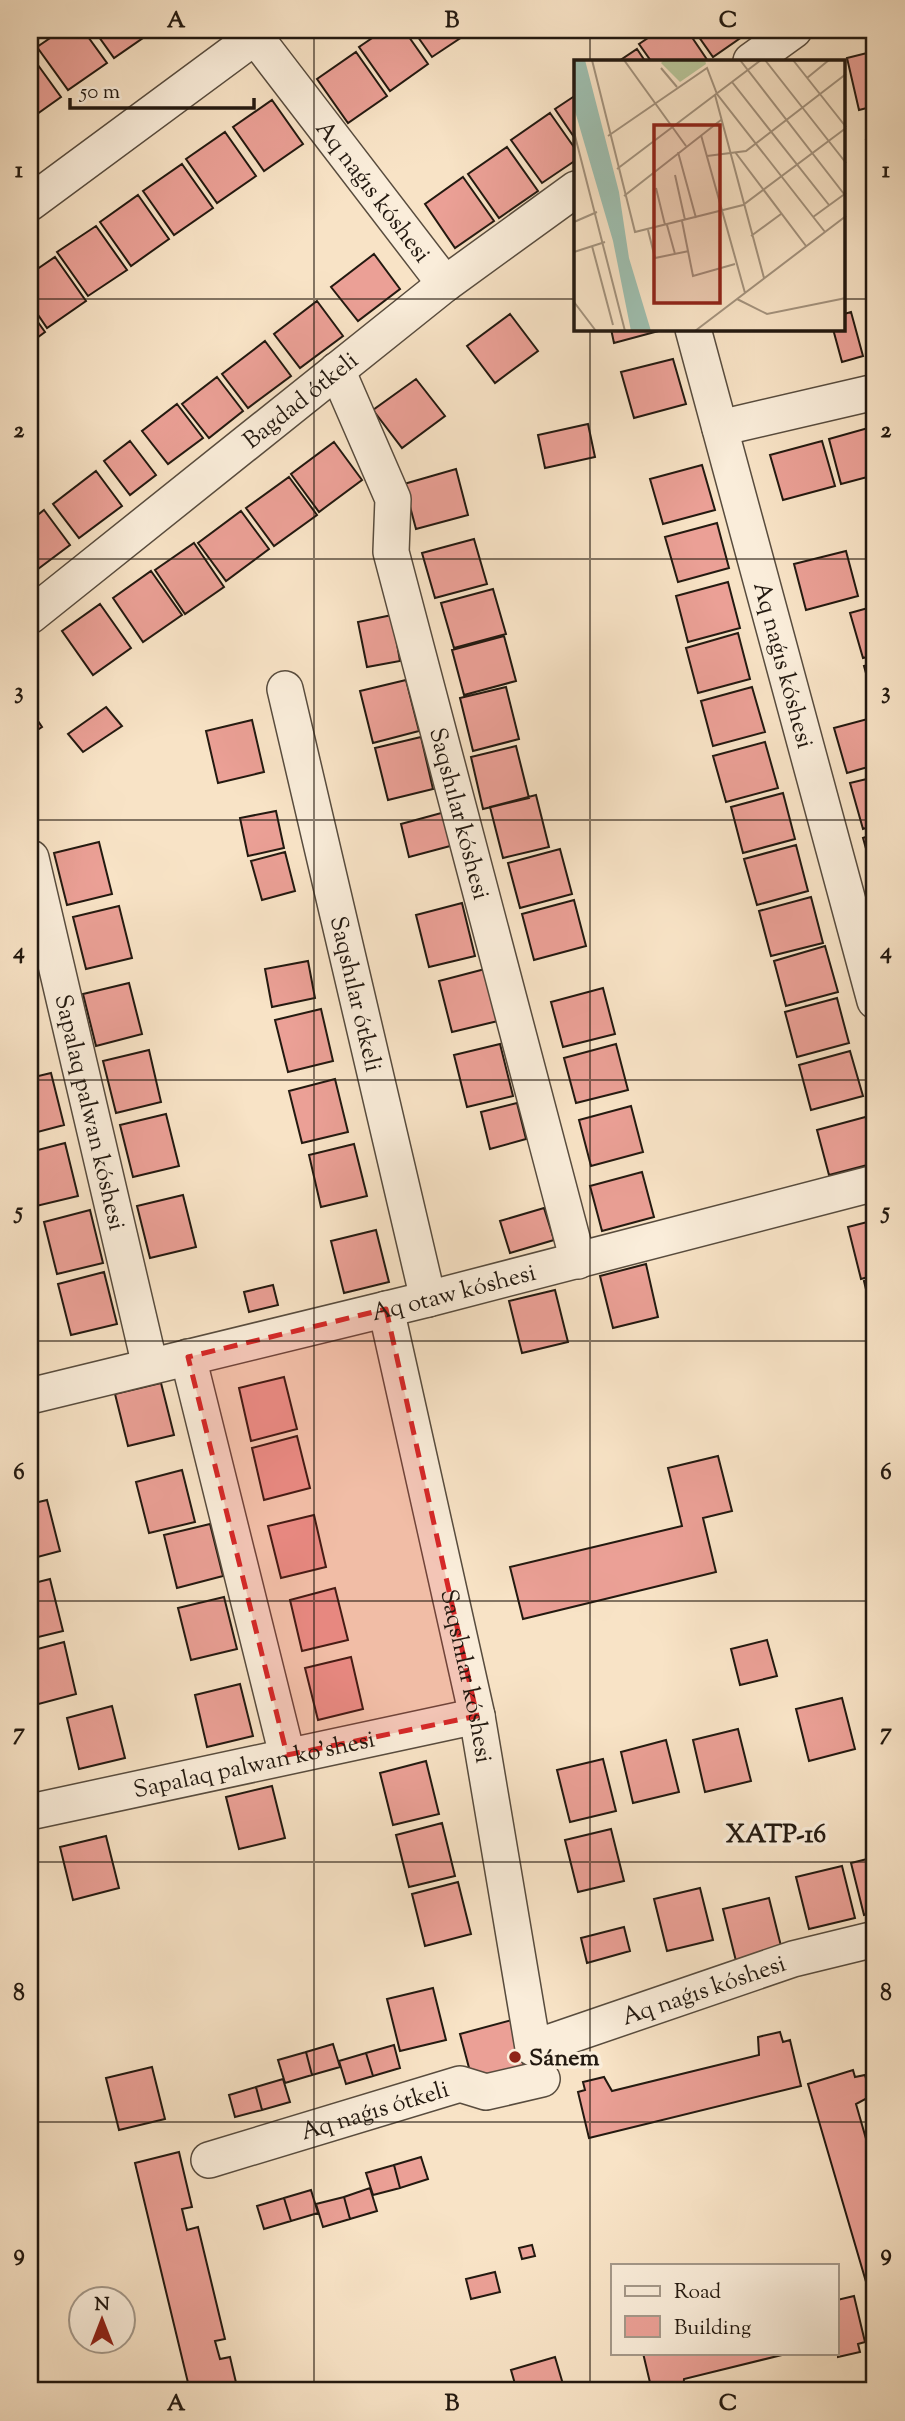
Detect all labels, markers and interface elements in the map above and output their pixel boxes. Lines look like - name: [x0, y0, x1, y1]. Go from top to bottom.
- text: A: [167, 5, 186, 38]
- text: B: [445, 5, 460, 38]
- text: C: [719, 5, 737, 38]
- inset map: [574, 60, 846, 331]
- scale bar: [70, 66, 254, 110]
- text: 50 m: [79, 78, 120, 108]
- street label: Aq naǵıs kóshesi: [306, 114, 438, 271]
- text: 1: [15, 155, 23, 188]
- text: 1: [882, 155, 890, 188]
- street label: Bagdad ótkeli: [237, 345, 366, 458]
- text: 2: [14, 415, 25, 448]
- text: 2: [881, 415, 892, 448]
- street label: Aq naǵıs kóshesi: [743, 578, 821, 753]
- text: 3: [14, 676, 24, 709]
- text: 3: [881, 676, 891, 709]
- street label: Saqshılar kóshesi: [419, 724, 497, 904]
- street label: Saqshılar ótkeli: [320, 913, 389, 1076]
- text: 4: [12, 936, 25, 969]
- text: 4: [879, 936, 892, 969]
- street label: Sapalaq palwan kóshesi: [45, 991, 133, 1234]
- text: 5: [13, 1196, 23, 1229]
- text: 5: [880, 1196, 890, 1229]
- street label: Aq otaw kóshesi: [368, 1257, 540, 1331]
- text: 6: [13, 1457, 25, 1490]
- text: 6: [880, 1457, 892, 1490]
- street label: Saqshılar kóshesi: [430, 1586, 500, 1766]
- text: 7: [13, 1717, 25, 1750]
- text: 7: [880, 1717, 892, 1750]
- street label: Sapalaq palwan ko'shesi: [130, 1723, 378, 1808]
- district label: XATP-16: [726, 1817, 826, 1854]
- street label: Aq naǵıs kóshesi: [618, 1948, 791, 2035]
- text: 8: [13, 1978, 25, 2011]
- text: 8: [880, 1978, 892, 2011]
- place label: Sánem: [529, 2042, 599, 2076]
- marker: Sánem: [507, 2049, 523, 2065]
- street label: Aq naǵıs ótkeli: [297, 2073, 454, 2150]
- text: 9: [13, 2238, 25, 2271]
- text: 9: [880, 2238, 892, 2271]
- legend: [611, 2264, 838, 2354]
- text: Road: [674, 2278, 721, 2308]
- north arrow: [66, 2284, 136, 2354]
- text: N: [94, 2292, 110, 2319]
- text: Building: [674, 2314, 751, 2344]
- text: A: [167, 2388, 186, 2421]
- text: B: [445, 2388, 460, 2421]
- text: C: [719, 2388, 737, 2421]

